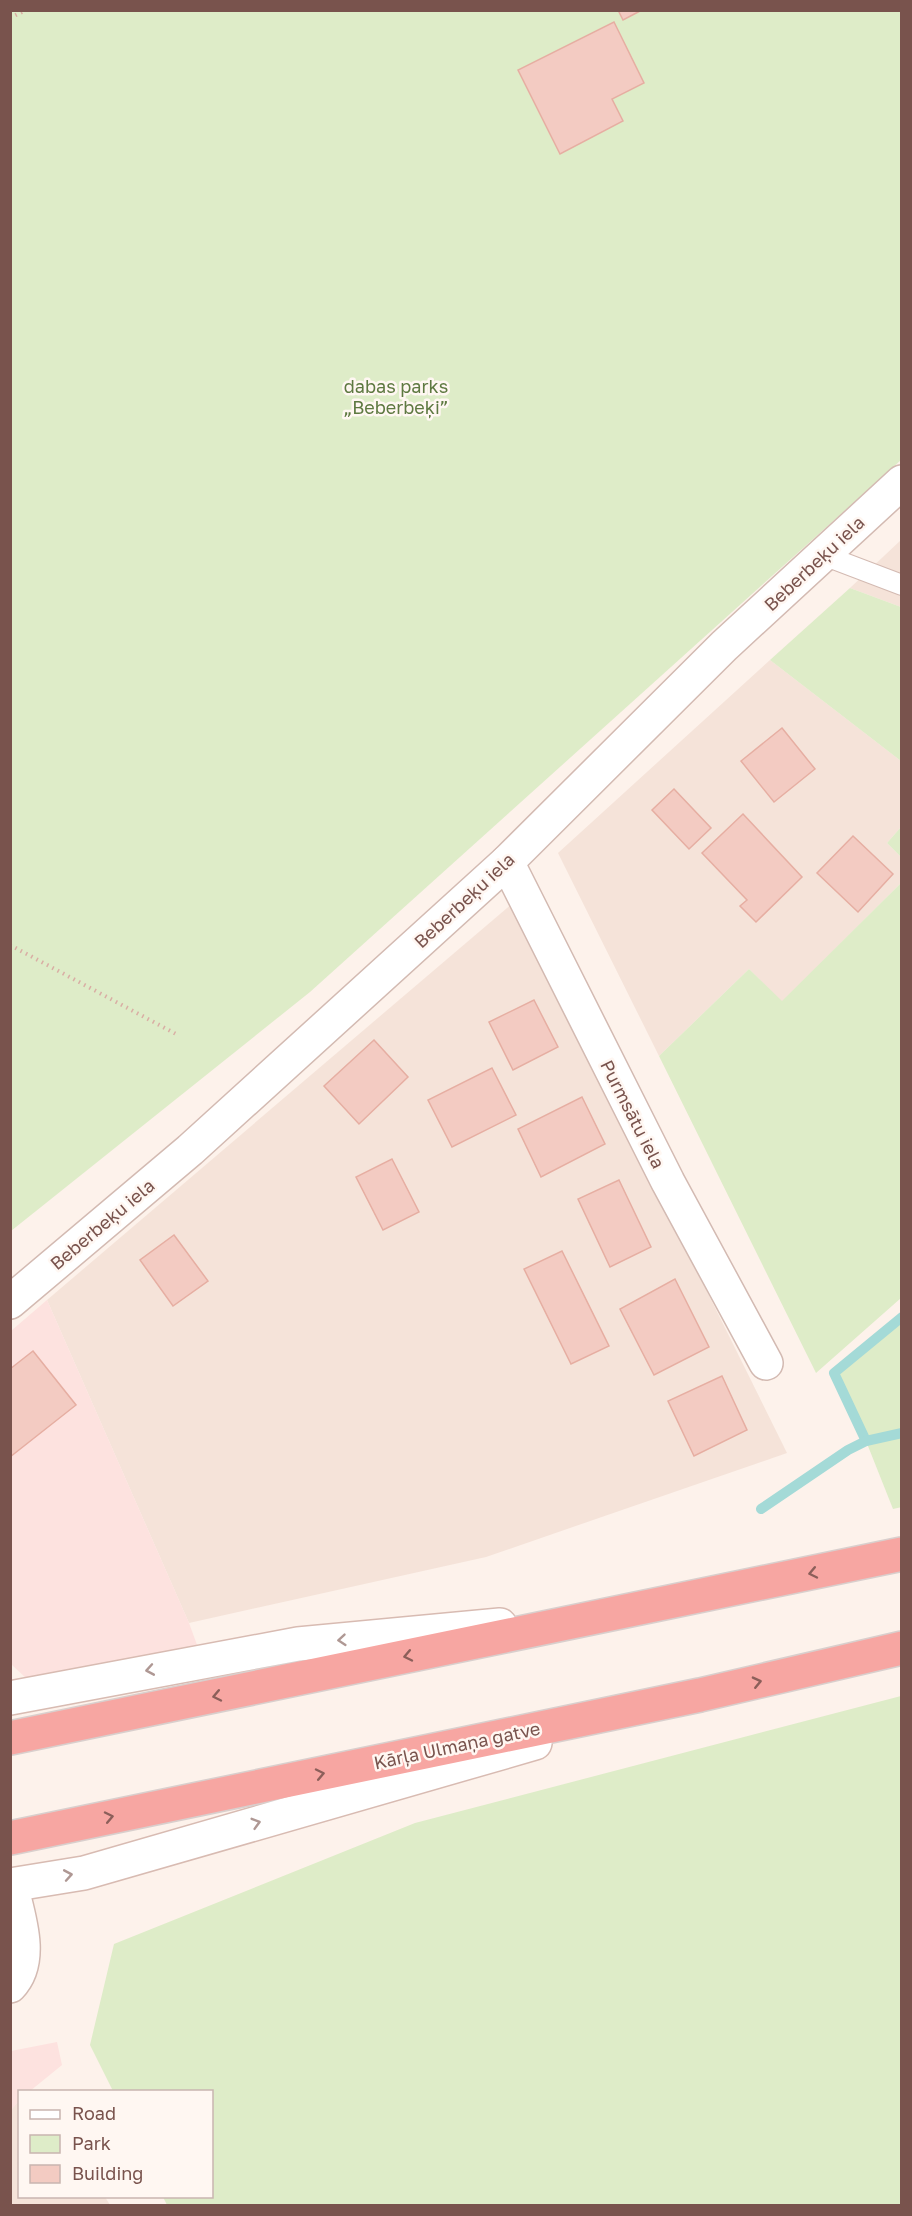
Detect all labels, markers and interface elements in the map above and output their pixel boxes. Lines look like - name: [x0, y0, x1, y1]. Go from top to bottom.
- park label: dabas parks „Beberbeķi”: [343, 375, 449, 419]
- street label: Beberbeķu iela: [759, 511, 869, 616]
- street label: Beberbeķu iela: [409, 848, 519, 953]
- street label: Purmsātu iela: [596, 1056, 670, 1172]
- street label: Beberbeķu iela: [45, 1174, 159, 1275]
- one-way arrow: [808, 1566, 818, 1579]
- one-way arrow: [338, 1633, 347, 1646]
- one-way arrow: [404, 1649, 414, 1662]
- one-way arrow: [145, 1663, 155, 1676]
- one-way arrow: [752, 1676, 762, 1689]
- one-way arrow: [213, 1688, 223, 1701]
- street label: Kārļa Ulmaņa gatve: [372, 1717, 542, 1774]
- one-way arrow: [315, 1768, 325, 1781]
- one-way arrow: [104, 1811, 114, 1824]
- one-way arrow: [250, 1818, 261, 1830]
- one-way arrow: [63, 1870, 73, 1882]
- legend: [18, 2090, 213, 2198]
- text: Road: [72, 2102, 116, 2124]
- text: Park: [72, 2132, 111, 2154]
- text: Building: [72, 2162, 143, 2184]

